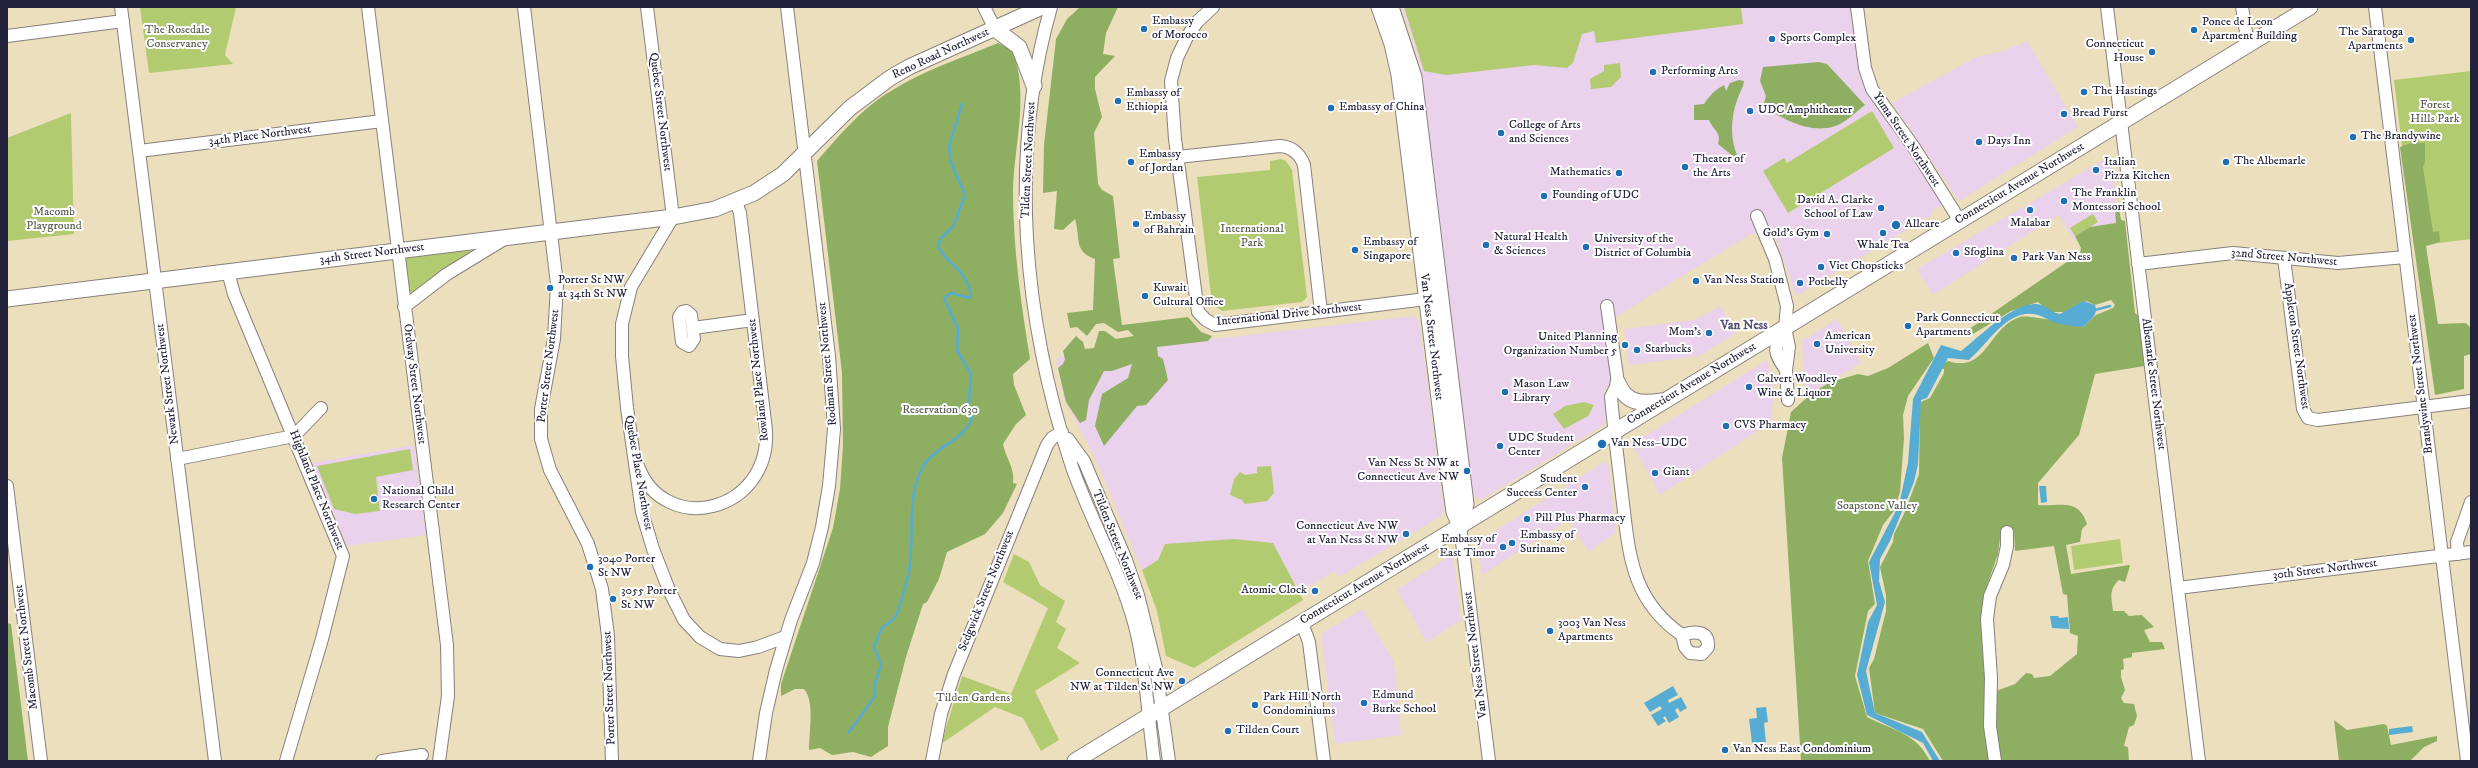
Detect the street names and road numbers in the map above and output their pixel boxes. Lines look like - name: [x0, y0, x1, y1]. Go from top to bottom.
- street label: Reno Road Northwest: [890, 25, 992, 83]
- street label: Quebec Street Northwest: [646, 52, 674, 172]
- street label: Yuma Street Northwest: [1869, 90, 1943, 190]
- street label: Tilden Street Northwest: [1019, 101, 1039, 219]
- street label: 34th Place Northwest: [208, 123, 312, 149]
- street label: Connecticut Avenue Northwest: [1953, 140, 2087, 228]
- street label: 34th Street Northwest: [319, 240, 425, 268]
- street label: 32nd Street Northwest: [2230, 246, 2338, 270]
- street label: Van Ness Street Northwest: [1416, 273, 1446, 401]
- street label: Appleton Street Northwest: [2280, 282, 2312, 410]
- street label: International Drive Northwest: [1216, 300, 1362, 330]
- street label: Rodman Street Northwest: [815, 302, 841, 426]
- street label: Porter Street Northwest: [535, 308, 563, 424]
- street label: Brandywine Street Northwest: [2405, 313, 2437, 455]
- street label: Albemarle Street Northwest: [2138, 317, 2168, 451]
- street label: Rowland Place Northwest: [745, 318, 773, 442]
- street label: Newark Street Northwest: [153, 323, 183, 445]
- street label: Ordway Street Northwest: [399, 323, 429, 445]
- street label: Connecticut Avenue Northwest: [1625, 340, 1759, 428]
- street label: Quebec Place Northwest: [621, 414, 655, 532]
- street label: Highland Place Northwest: [285, 428, 347, 552]
- street label: Tilden Street Northwest: [1088, 488, 1146, 602]
- street label: Sedgwick Street Northwest: [956, 528, 1018, 654]
- street label: Connecticut Avenue Northwest: [1298, 540, 1432, 628]
- street label: 30th Street Northwest: [2272, 556, 2378, 584]
- street label: Macomb Street Northwest: [12, 584, 42, 710]
- street label: Van Ness Street Northwest: [1461, 591, 1491, 719]
- street label: Porter Street Northwest: [601, 631, 619, 745]

